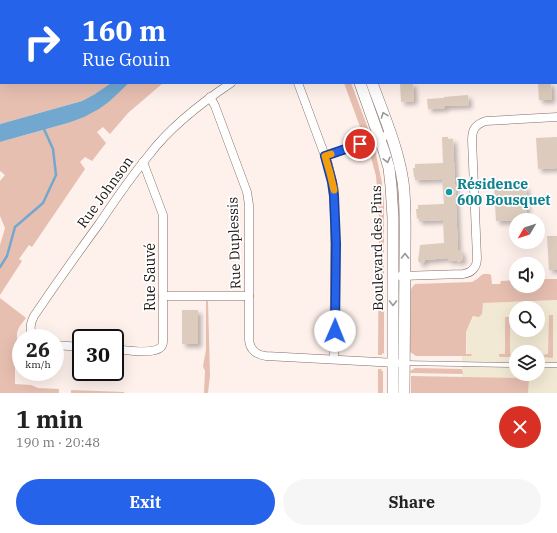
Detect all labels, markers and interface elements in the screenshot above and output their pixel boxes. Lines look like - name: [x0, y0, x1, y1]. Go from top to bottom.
- text: 160 m: [82, 12, 166, 49]
- icon: right: [16, 16, 68, 68]
- text: Rue Gouin: [82, 48, 170, 71]
- one-way arrow: [380, 111, 388, 118]
- pin: [343, 127, 377, 161]
- icon: arrive: [349, 133, 371, 155]
- street label: Rue Johnson: [73, 153, 137, 231]
- one-way arrow: [382, 156, 390, 163]
- place label: Résidence 600 Bousquet: [457, 175, 551, 209]
- street label: Boulevard des Pins: [367, 185, 387, 311]
- marker: Résidence 600 Bousquet: [444, 187, 454, 197]
- street label: Rue Duplessis: [223, 196, 245, 289]
- north arrow: [509, 213, 545, 249]
- map controls: [509, 213, 545, 381]
- street label: Rue Sauvé: [141, 243, 159, 311]
- one-way arrow: [401, 253, 409, 259]
- button: sound: [509, 257, 545, 293]
- one-way arrow: [389, 300, 397, 306]
- button: search: [509, 301, 545, 337]
- position arrow: [314, 310, 356, 352]
- speed limit sign: 30: [72, 329, 124, 381]
- text: 26: [26, 336, 50, 363]
- button: layers: [509, 345, 545, 381]
- text: km/h: [25, 358, 51, 371]
- text: 1 min: [16, 403, 83, 435]
- button: close: [499, 406, 541, 448]
- text: 190 m · 20:48: [16, 434, 100, 451]
- button: Exit: [16, 479, 275, 525]
- button: Share: [283, 479, 541, 525]

